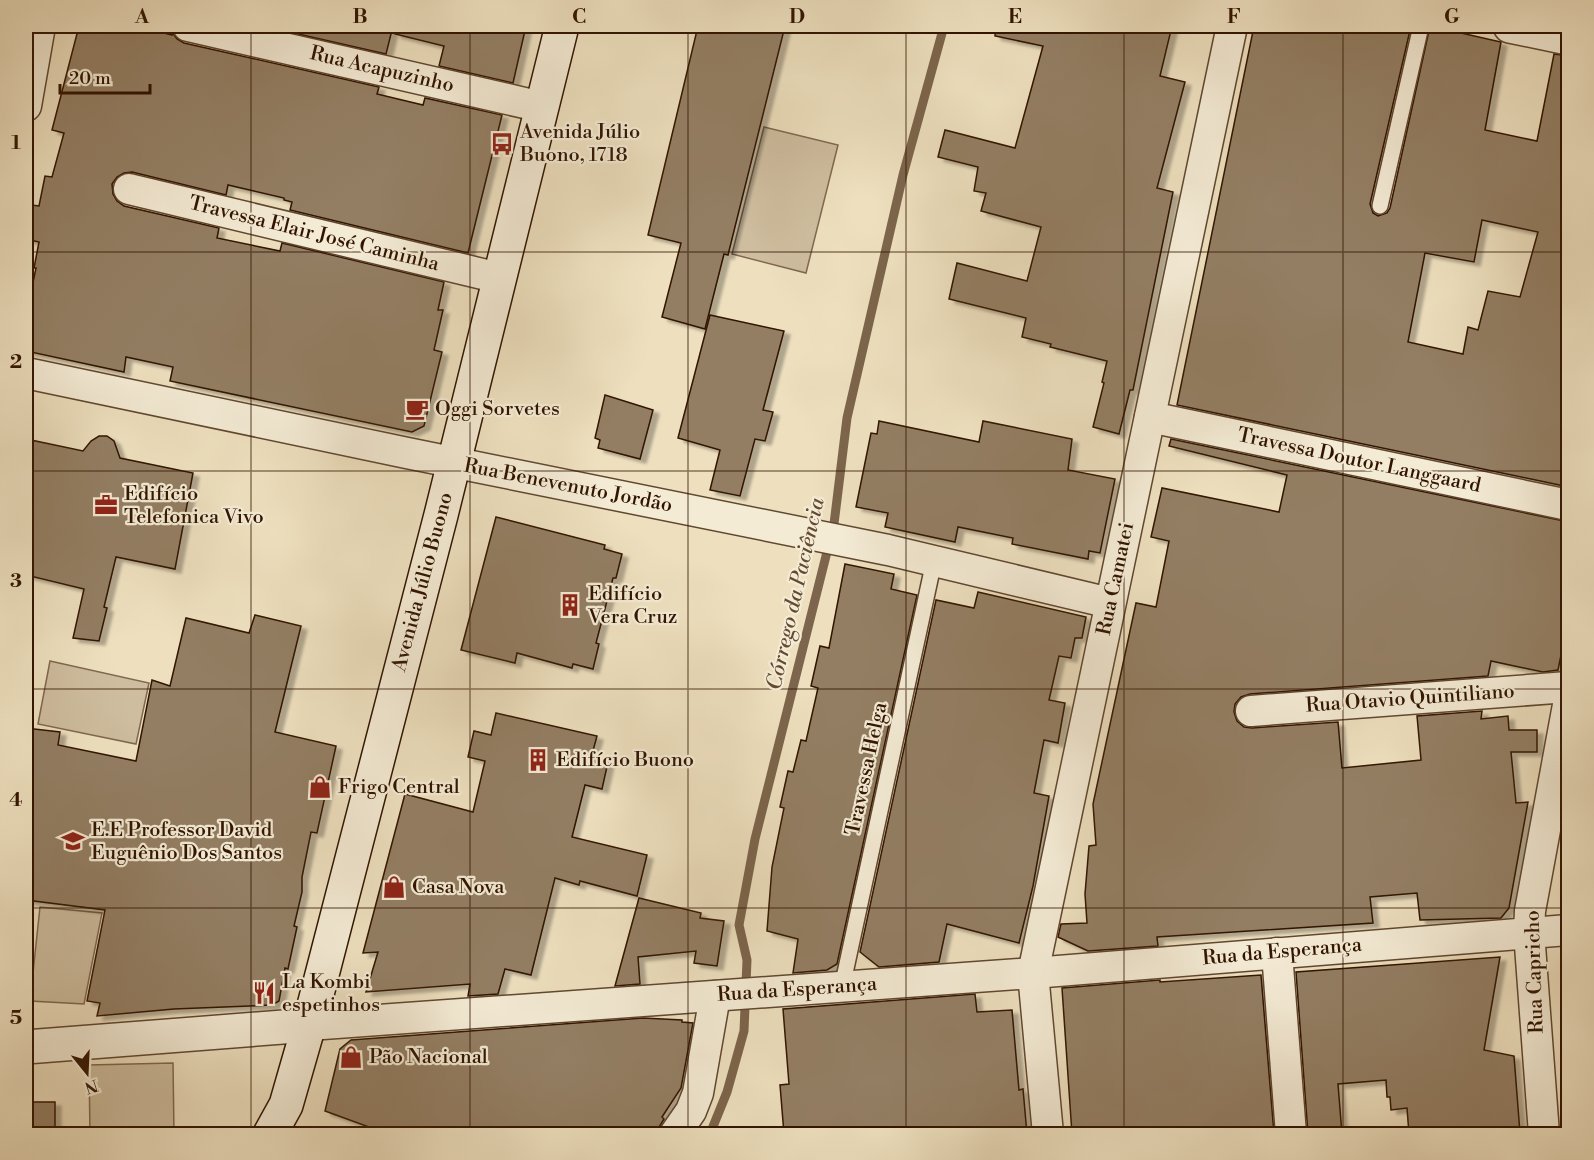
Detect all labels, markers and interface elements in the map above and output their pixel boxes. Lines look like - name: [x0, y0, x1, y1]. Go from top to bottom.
- text: A: [134, 5, 150, 30]
- text: B: [352, 5, 368, 30]
- text: C: [572, 5, 586, 30]
- text: D: [789, 5, 805, 30]
- text: E: [1008, 5, 1022, 30]
- text: F: [1227, 5, 1241, 30]
- text: G: [1444, 5, 1460, 30]
- street label: Rua Acapuzinho: [308, 41, 456, 99]
- scale bar: [60, 57, 150, 95]
- text: 20 m: [69, 67, 111, 90]
- place label: Avenida Júlio Buono, 1718: [519, 120, 640, 168]
- text: 1: [11, 131, 21, 156]
- bus stop icon: Avenida Júlio Buono, 1718: [489, 131, 515, 157]
- street label: Travessa Elair José Caminha: [186, 191, 443, 277]
- text: 2: [10, 350, 22, 375]
- cafe icon: Oggi Sorvetes: [404, 396, 430, 422]
- place label: Oggi Sorvetes: [435, 397, 560, 422]
- street label: Travessa Doutor Langgaard: [1235, 423, 1484, 499]
- street label: Rua Benevenuto Jordão: [462, 454, 674, 518]
- place label: Edifício Telefonica Vivo: [124, 482, 264, 530]
- street label: Avenida Júlio Buono: [387, 490, 459, 675]
- office icon: Edifício Telefonica Vivo: [93, 492, 119, 518]
- water label: Córrego da Paciência: [761, 495, 831, 692]
- street label: Rua Camatei: [1092, 520, 1140, 638]
- text: 3: [10, 569, 22, 594]
- place label: Edifício Vera Cruz: [587, 582, 677, 630]
- building icon: Edifício Vera Cruz: [557, 592, 583, 618]
- street label: Rua Otavio Quintiliano: [1305, 679, 1515, 719]
- street label: Travessa Helga: [841, 699, 894, 838]
- building icon: Edifício Buono: [525, 747, 551, 773]
- place label: Edifício Buono: [556, 748, 694, 773]
- shop icon: Frigo Central: [307, 774, 333, 800]
- place label: Frigo Central: [338, 775, 460, 800]
- text: 4: [9, 788, 23, 813]
- place label: E.E Professor David Euguênio Dos Santos: [91, 818, 282, 866]
- school or university icon: E.E Professor David Euguênio Dos Santos: [60, 828, 86, 854]
- shop icon: Casa Nova: [381, 874, 407, 900]
- place label: Casa Nova: [412, 875, 505, 900]
- street label: Rua Capricho: [1520, 910, 1550, 1034]
- street label: Rua da Esperança: [1201, 932, 1364, 971]
- place label: La Kombi espetinhos: [282, 970, 380, 1018]
- street label: Rua da Esperança: [716, 972, 879, 1008]
- restaurant icon: La Kombi espetinhos: [251, 980, 277, 1006]
- text: 5: [10, 1006, 22, 1031]
- north arrow: [57, 1043, 117, 1103]
- shop icon: Pão Nacional: [338, 1044, 364, 1070]
- place label: Pão Nacional: [369, 1045, 488, 1070]
- text: N: [82, 1075, 100, 1098]

